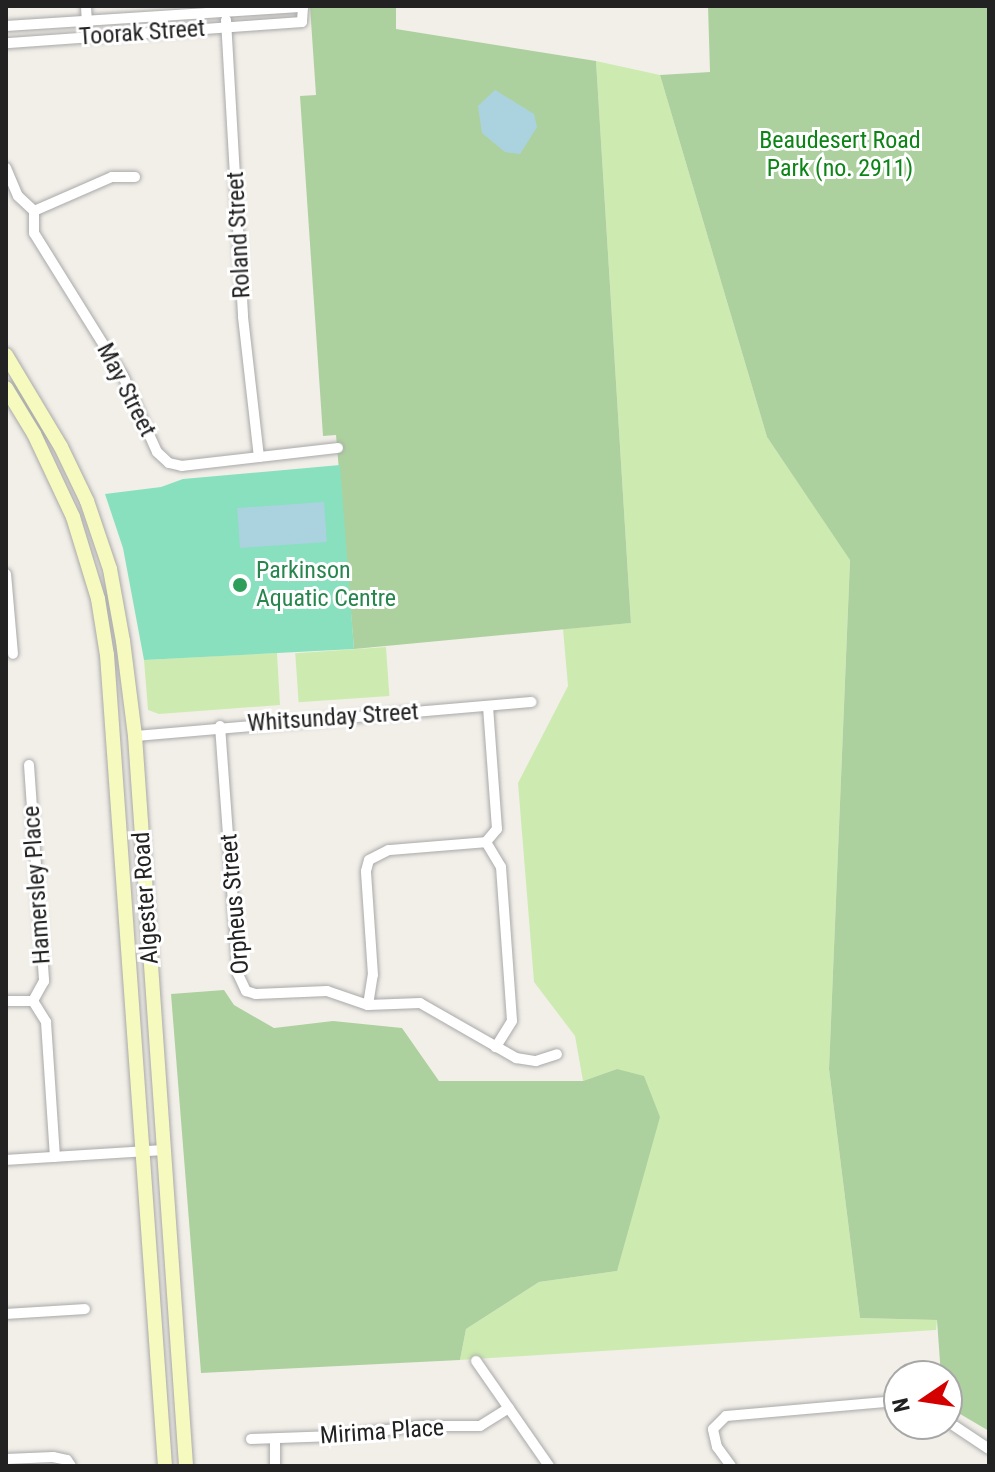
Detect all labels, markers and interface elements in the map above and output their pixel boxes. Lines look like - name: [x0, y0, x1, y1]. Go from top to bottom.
- street label: Toorak Street: [78, 14, 206, 52]
- park label: Beaudesert Road Park (no. 2911): [759, 127, 921, 183]
- street label: Roland Street: [221, 171, 257, 299]
- street label: May Street: [90, 338, 162, 442]
- place label: Parkinson Aquatic Centre: [256, 557, 396, 613]
- marker: Parkinson Aquatic Centre: [231, 576, 249, 594]
- street label: Whitsunday Street: [246, 698, 420, 738]
- street label: Hamersley Place: [17, 805, 57, 965]
- street label: Algester Road: [127, 831, 165, 965]
- street label: Orpheus Street: [215, 833, 255, 975]
- north arrow: [883, 1360, 963, 1440]
- text: N: [887, 1396, 915, 1414]
- street label: Mirima Place: [319, 1413, 445, 1451]

